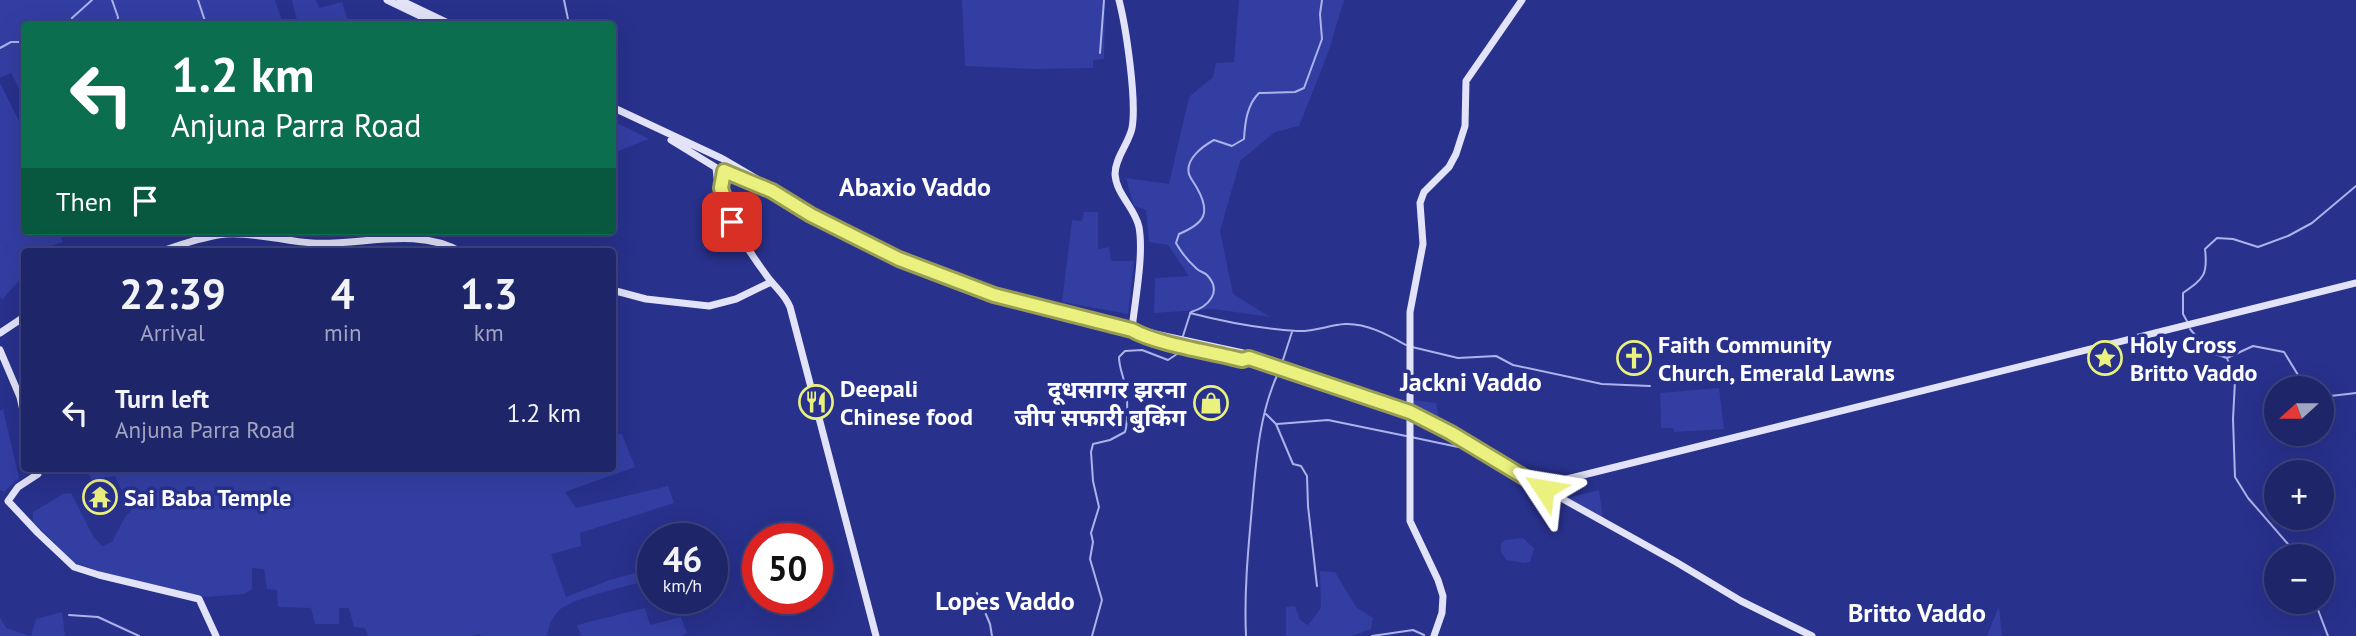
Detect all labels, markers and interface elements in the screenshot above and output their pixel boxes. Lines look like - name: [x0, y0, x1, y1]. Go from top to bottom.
- text: 1.2 km: [171, 42, 315, 106]
- icon: left: [56, 49, 147, 140]
- text: Anjuna Parra Road: [171, 104, 422, 146]
- district label: Abaxio Vaddo: [839, 170, 991, 203]
- icon: arrive: [126, 182, 164, 220]
- text: Then: [56, 185, 112, 218]
- pin: [702, 192, 762, 252]
- icon: arrive: [713, 203, 751, 241]
- text: 22:39: [119, 266, 226, 321]
- text: 4: [331, 266, 355, 321]
- text: 1.3: [460, 266, 518, 321]
- text: Arrival: [140, 318, 205, 347]
- text: min: [324, 318, 361, 347]
- text: km: [474, 318, 504, 347]
- place label: Faith Community Church, Emerald Lawns: [1658, 329, 1895, 388]
- place label: Holy Cross Britto Vaddo: [2130, 329, 2258, 388]
- church icon: Faith Community Church, Emerald Lawns: [1615, 339, 1653, 377]
- place icon: Holy Cross Britto Vaddo: [2086, 339, 2124, 377]
- district label: Jackni Vaddo: [1399, 365, 1542, 398]
- place label: Deepali Chinese food: [840, 373, 973, 432]
- place label: दूधसागर झरना जीप सफारी बुकिंग: [1014, 374, 1187, 433]
- north arrow: [2264, 376, 2334, 446]
- map controls: [2264, 376, 2334, 614]
- text: Turn left: [115, 382, 209, 415]
- restaurant icon: Deepali Chinese food: [797, 383, 835, 421]
- shop icon: दूधसागर झरना जीप सफारी बुकिंग: [1192, 384, 1230, 422]
- icon: left: [56, 394, 94, 432]
- text: 1.2 km: [507, 396, 581, 429]
- text: Anjuna Parra Road: [115, 415, 295, 444]
- position arrow: [1507, 452, 1581, 526]
- button: +: [2264, 460, 2334, 530]
- temple icon: Sai Baba Temple: [81, 478, 119, 516]
- place label: Sai Baba Temple: [124, 482, 292, 513]
- speed limit sign: 50: [742, 523, 833, 614]
- text: 46: [663, 536, 702, 582]
- button: −: [2264, 544, 2334, 614]
- text: km/h: [663, 574, 702, 597]
- district label: Lopes Vaddo: [935, 584, 1075, 617]
- district label: Britto Vaddo: [1848, 596, 1986, 629]

